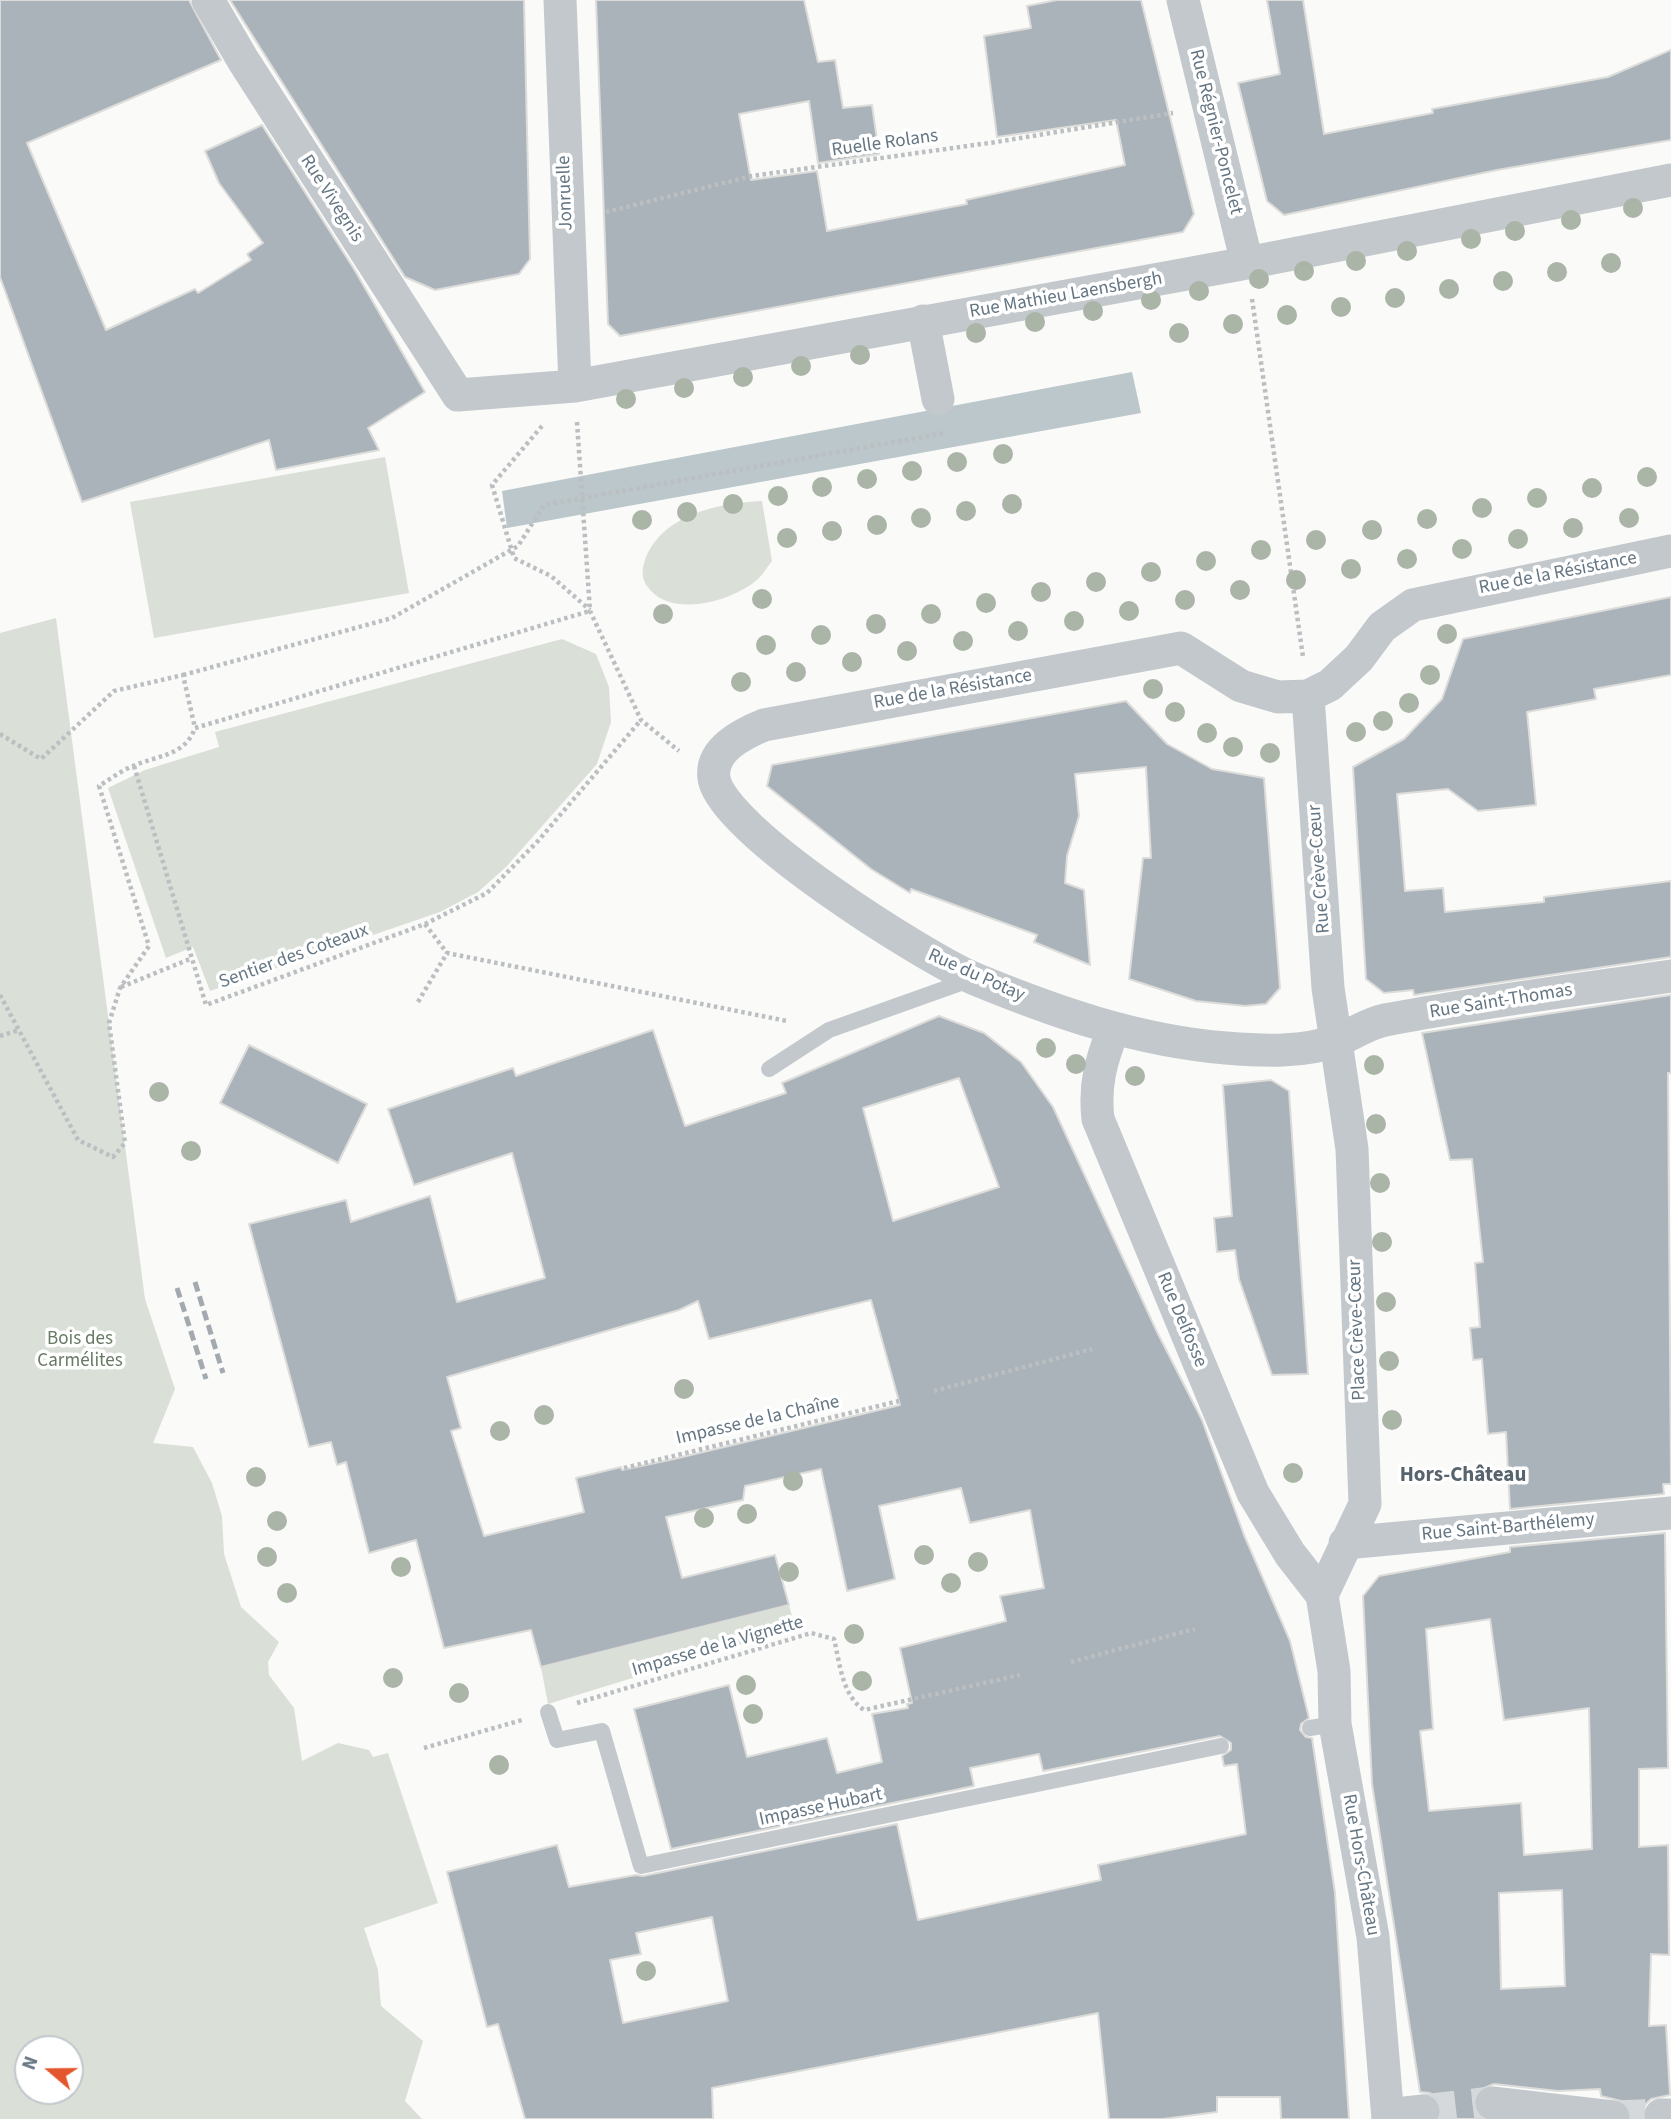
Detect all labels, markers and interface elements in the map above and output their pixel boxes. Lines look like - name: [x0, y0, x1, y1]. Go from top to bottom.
- street label: Rue Régnier-Poncelet: [1183, 47, 1247, 217]
- street label: Ruelle Rolans: [830, 125, 940, 163]
- street label: Rue Vivegnis: [294, 151, 368, 247]
- street label: Jonruelle: [553, 155, 579, 231]
- street label: Rue Mathieu Laensbergh: [968, 268, 1164, 324]
- street label: Rue de la Résistance: [1477, 548, 1639, 600]
- street label: Rue de la Résistance: [872, 665, 1034, 715]
- street label: Rue Crève-Cœur: [1304, 804, 1336, 934]
- street label: Sentier des Coteaux: [216, 919, 372, 995]
- street label: Rue du Potay: [924, 944, 1028, 1008]
- street label: Rue Saint-Thomas: [1428, 979, 1574, 1025]
- street label: Place Crève-Cœur: [1344, 1259, 1372, 1401]
- street label: Rue Delfosse: [1151, 1269, 1211, 1371]
- park label: Bois des Carmélites: [37, 1329, 123, 1373]
- street label: Impasse de la Chaîne: [674, 1391, 842, 1451]
- district label: Hors-Château: [1400, 1463, 1526, 1489]
- street label: Rue Saint-Barthélemy: [1421, 1509, 1595, 1547]
- street label: Impasse de la Vignette: [630, 1612, 806, 1682]
- street label: Impasse Hubart: [757, 1784, 885, 1832]
- street label: Rue Hors-Château: [1336, 1792, 1384, 1938]
- north arrow: [14, 2035, 84, 2105]
- text: N: [16, 2053, 46, 2074]

